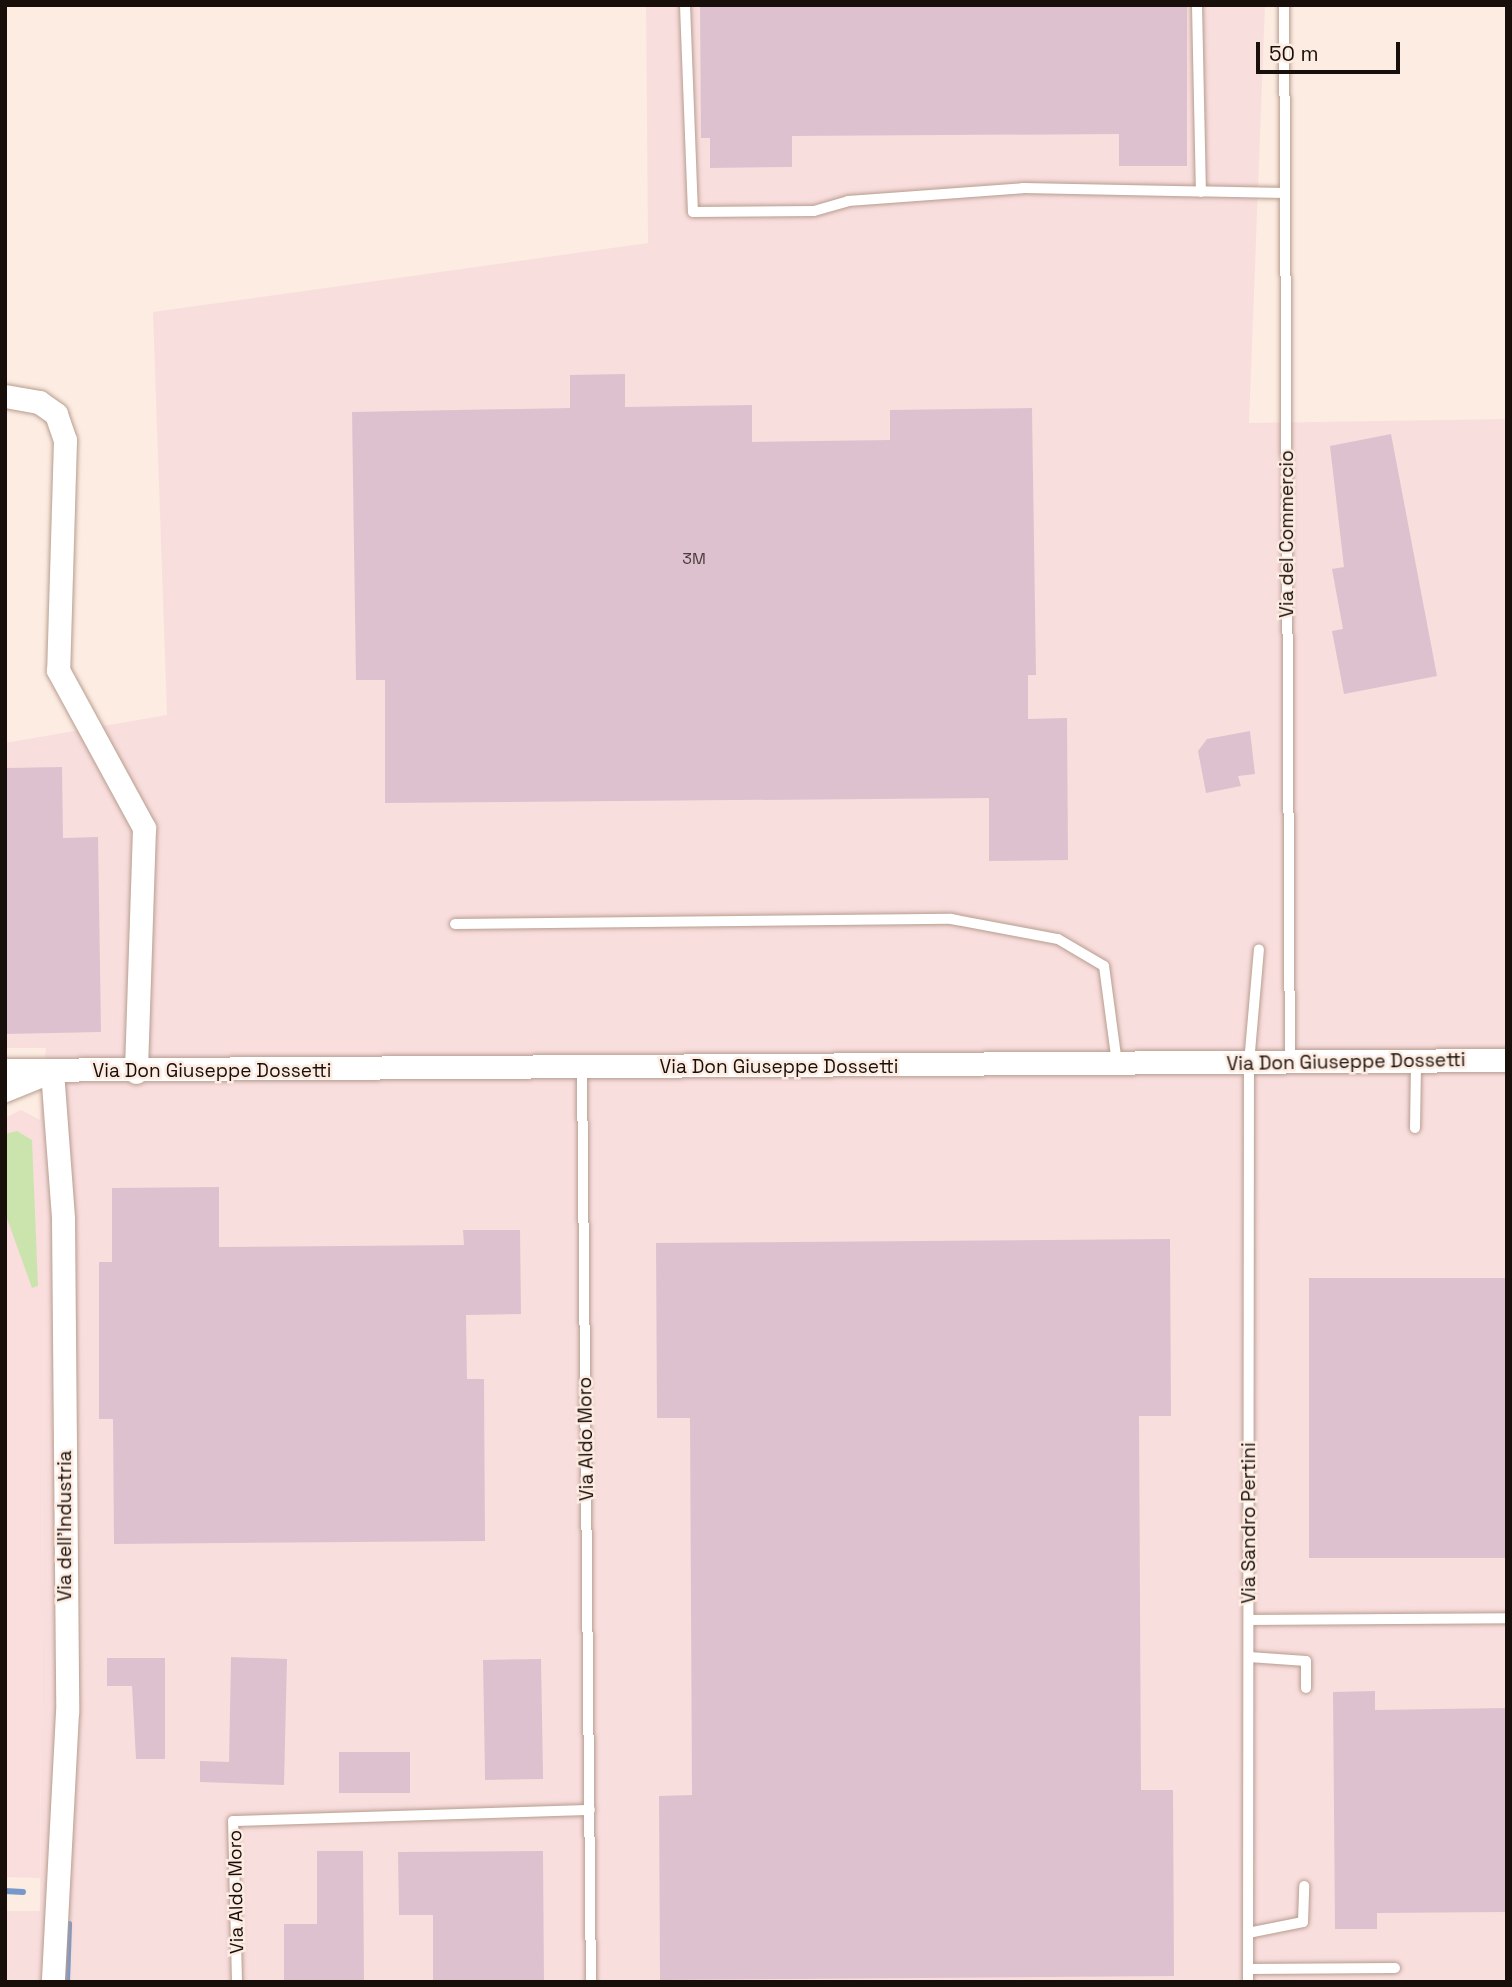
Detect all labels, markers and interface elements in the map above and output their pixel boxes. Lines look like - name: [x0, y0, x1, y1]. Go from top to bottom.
- scale bar: [1260, 28, 1404, 72]
- text: 50 m: [1269, 40, 1319, 67]
- street label: Via del Commercio: [1276, 450, 1298, 618]
- house number: 3M: [682, 549, 706, 569]
- street label: Via Don Giuseppe Dossetti: [1226, 1049, 1466, 1075]
- street label: Via Don Giuseppe Dossetti: [660, 1056, 898, 1078]
- street label: Via Don Giuseppe Dossetti: [93, 1060, 331, 1082]
- street label: Via Aldo Moro: [574, 1377, 598, 1501]
- street label: Via Sandro Pertini: [1238, 1442, 1260, 1604]
- street label: Via dell’Industria: [54, 1450, 76, 1602]
- street label: Via Aldo Moro: [224, 1830, 248, 1954]

